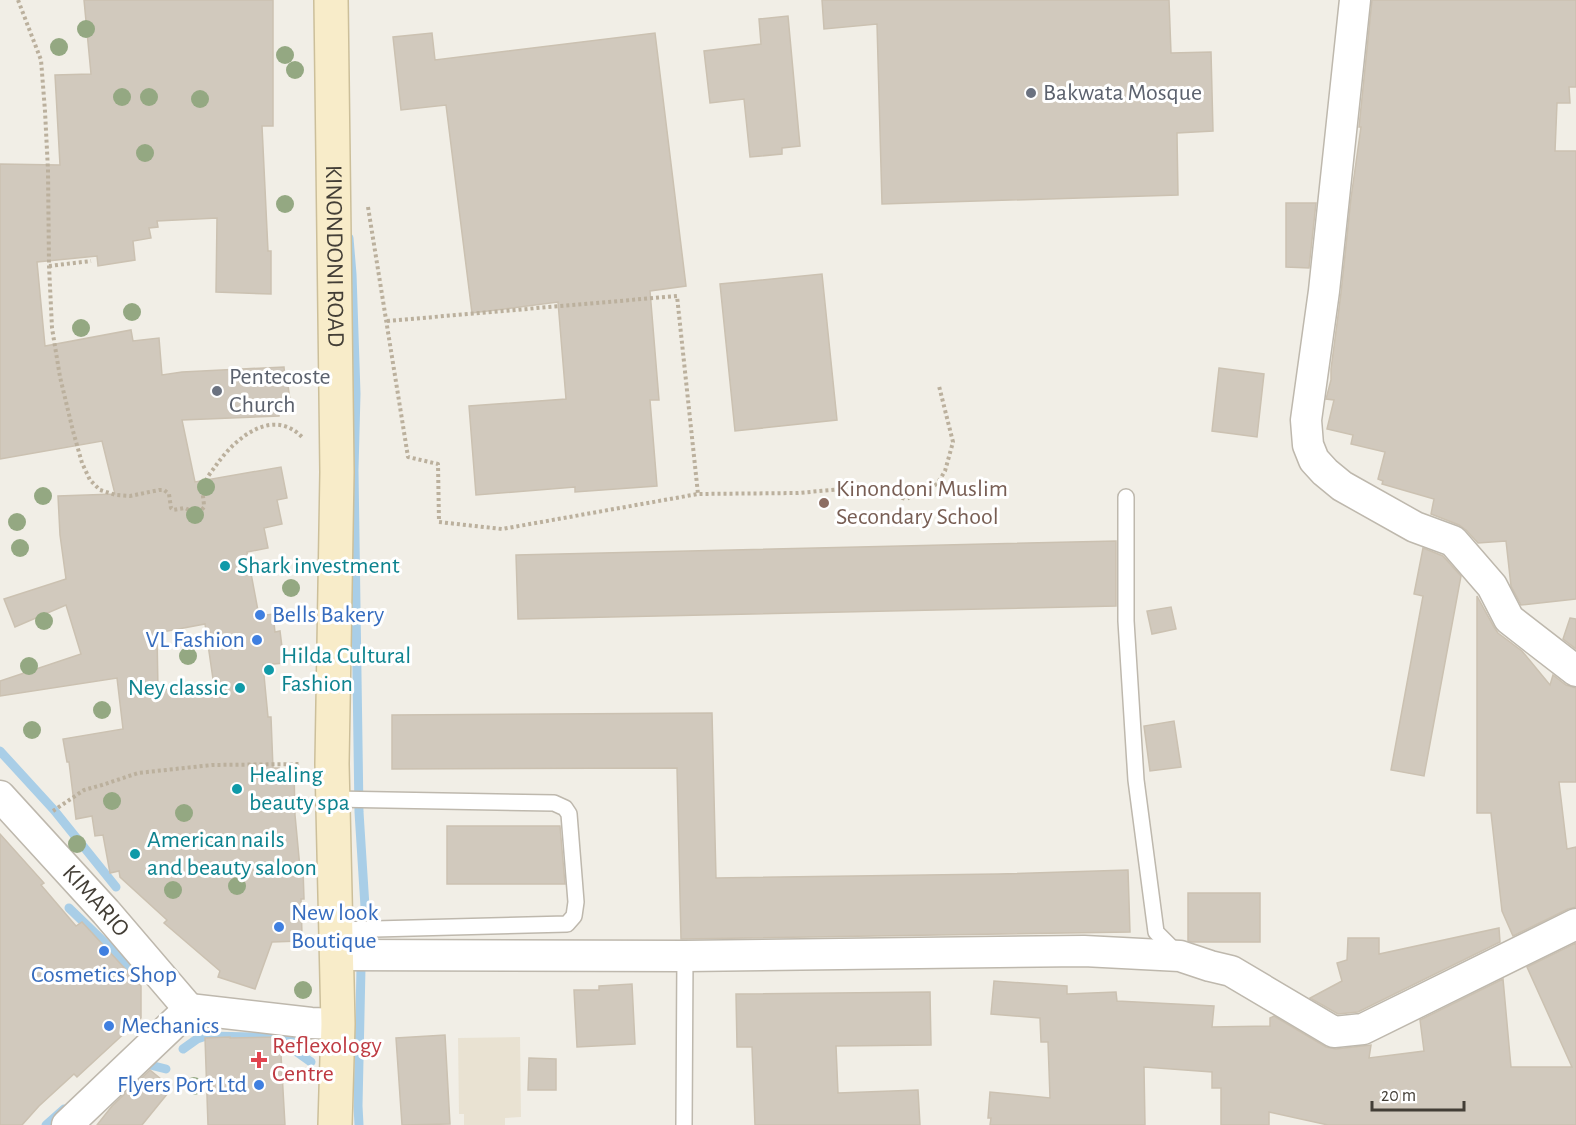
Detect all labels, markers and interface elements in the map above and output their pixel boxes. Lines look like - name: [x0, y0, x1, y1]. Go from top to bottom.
- place label: Bakwata Mosque: [1043, 81, 1202, 105]
- marker: Bakwata Mosque: [1024, 86, 1038, 100]
- street label: KINONDONI ROAD: [321, 165, 347, 347]
- place label: Pentecoste Church: [229, 365, 331, 417]
- marker: Pentecoste Church: [210, 384, 224, 398]
- place label: Kinondoni Muslim Secondary School: [836, 477, 1008, 529]
- marker: Kinondoni Muslim Secondary School: [817, 496, 831, 510]
- place label: Shark investment: [237, 554, 400, 578]
- marker: Shark investment: [218, 559, 232, 573]
- place label: Bells Bakery: [272, 603, 384, 627]
- marker: Bells Bakery: [253, 608, 267, 622]
- place label: VL Fashion: [146, 628, 245, 652]
- marker: VL Fashion: [250, 633, 264, 647]
- place label: Hilda Cultural Fashion: [281, 644, 411, 696]
- marker: Hilda Cultural Fashion: [262, 663, 276, 677]
- place label: Ney classic: [128, 676, 228, 700]
- marker: Ney classic: [233, 681, 247, 695]
- place label: Healing beauty spa: [249, 763, 350, 815]
- marker: Healing beauty spa: [230, 782, 244, 796]
- place label: American nails and beauty saloon: [147, 828, 317, 880]
- marker: American nails and beauty saloon: [128, 847, 142, 861]
- street label: KIMARIO: [58, 861, 134, 941]
- place label: New look Boutique: [291, 901, 379, 953]
- marker: New look Boutique: [272, 920, 286, 934]
- marker: Cosmetics Shop: [97, 944, 111, 958]
- place label: Cosmetics Shop: [31, 963, 177, 987]
- place label: Mechanics: [121, 1014, 219, 1038]
- marker: Mechanics: [102, 1019, 116, 1033]
- place label: Reflexology Centre: [272, 1034, 382, 1086]
- marker: Reflexology Centre: [250, 1051, 268, 1069]
- place label: Flyers Port Ltd: [117, 1073, 247, 1097]
- scale bar: [1372, 1074, 1464, 1112]
- marker: Flyers Port Ltd: [252, 1078, 266, 1092]
- text: 20 m: [1381, 1087, 1416, 1105]

